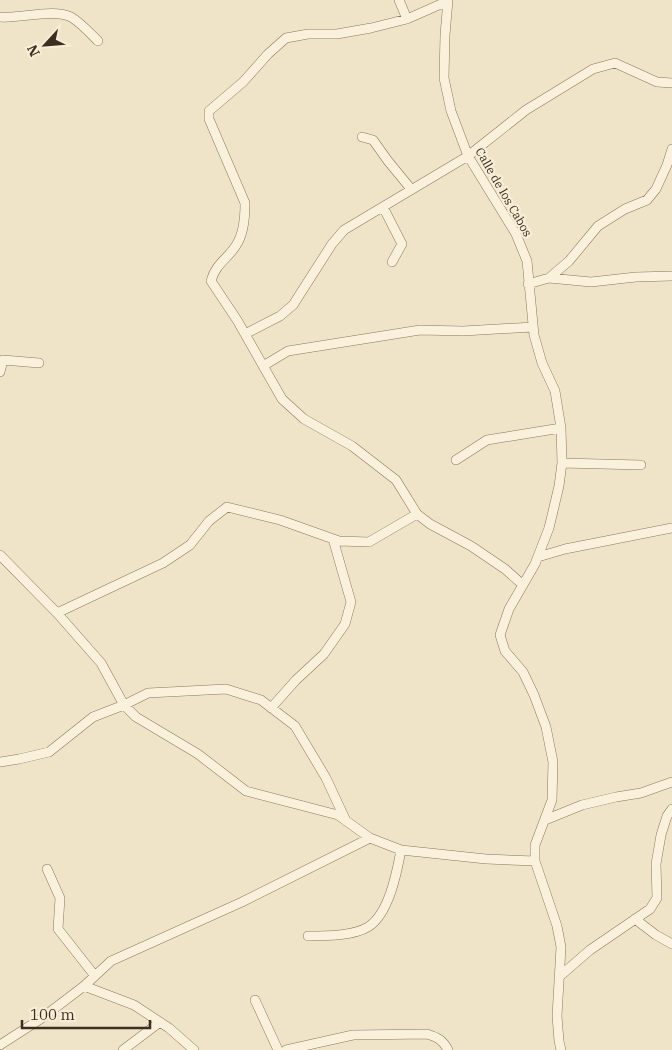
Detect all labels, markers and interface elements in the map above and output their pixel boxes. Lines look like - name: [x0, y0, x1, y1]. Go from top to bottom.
- north arrow: [20, 20, 70, 70]
- text: N: [23, 42, 44, 60]
- street label: Calle de los Cabos: [472, 145, 536, 239]
- scale bar: [22, 998, 150, 1030]
- text: 100 m: [30, 1005, 75, 1024]

